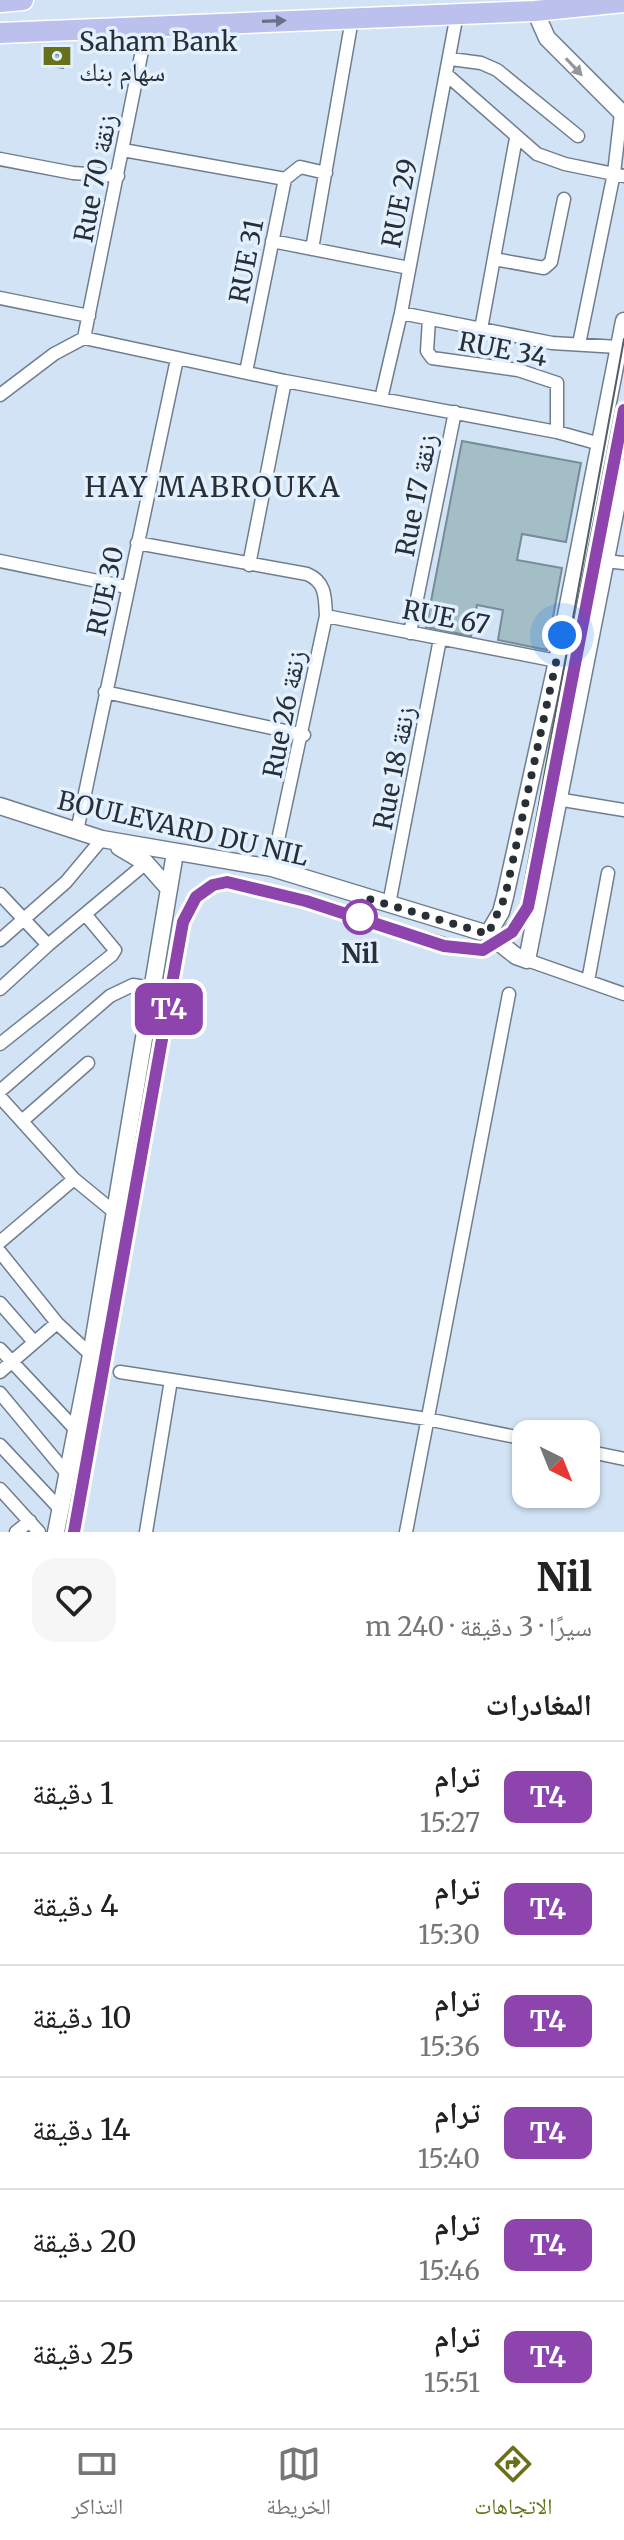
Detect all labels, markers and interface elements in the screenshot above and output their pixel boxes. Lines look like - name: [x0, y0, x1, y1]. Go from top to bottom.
- one-way arrow: [262, 15, 287, 28]
- place label: Saham Bank سهام بنك: [79, 25, 238, 90]
- bank icon: Saham Bank سهام بنك: [42, 41, 72, 71]
- one-way arrow: [565, 57, 583, 76]
- street label: Rue 70 زنقة: [66, 111, 124, 245]
- street label: RUE 29: [374, 156, 424, 250]
- street label: RUE 31: [222, 216, 270, 306]
- street label: RUE 34: [456, 324, 550, 374]
- street label: Rue 17 زنقة: [388, 431, 444, 559]
- district label: HAY MABROUKA: [85, 469, 341, 505]
- street label: RUE 30: [79, 543, 131, 639]
- street label: RUE 67: [400, 592, 492, 642]
- your location: [542, 615, 582, 655]
- street label: Rue 26 زنقة: [255, 647, 313, 781]
- street label: Rue 18 زنقة: [366, 703, 422, 833]
- street label: BOULEVARD DU NIL: [54, 783, 312, 873]
- marker: Nil: [343, 900, 377, 934]
- place label: Nil: [341, 937, 379, 970]
- line badge: T4: [133, 983, 205, 1035]
- text: T4: [151, 991, 187, 1027]
- north arrow: [512, 1420, 600, 1508]
- map controls: [512, 1420, 600, 1508]
- text: Nil: [536, 1554, 592, 1601]
- button: heart: [32, 1558, 116, 1642]
- text: سيرًا · 3 دقيقة · 240 m: [365, 1610, 592, 1643]
- text: المغادرات: [485, 1685, 592, 1723]
- text: ترام: [434, 1757, 480, 1795]
- text: 1 دقيقة: [32, 1774, 114, 1812]
- text: T4: [530, 1779, 566, 1815]
- text: 15:27: [420, 1806, 480, 1839]
- text: ترام: [434, 1869, 480, 1907]
- text: 4 دقيقة: [32, 1886, 119, 1924]
- text: T4: [530, 1891, 566, 1927]
- text: 15:30: [418, 1918, 480, 1951]
- text: ترام: [434, 1981, 480, 2019]
- text: 10 دقيقة: [32, 1998, 132, 2036]
- text: T4: [530, 2003, 566, 2039]
- text: 15:36: [419, 2030, 480, 2063]
- text: ترام: [434, 2093, 480, 2131]
- text: 14 دقيقة: [32, 2110, 130, 2148]
- text: T4: [530, 2115, 566, 2151]
- text: 15:40: [418, 2142, 480, 2175]
- text: ترام: [434, 2205, 480, 2243]
- text: 20 دقيقة: [32, 2222, 137, 2260]
- text: T4: [530, 2227, 566, 2263]
- text: 15:46: [419, 2254, 480, 2287]
- text: ترام: [434, 2317, 480, 2355]
- text: 25 دقيقة: [32, 2334, 134, 2372]
- text: T4: [530, 2339, 566, 2375]
- text: 15:51: [424, 2366, 480, 2399]
- tab: التذاكر: [72, 2442, 123, 2528]
- tab: الخريطة: [266, 2442, 331, 2528]
- tab: الاتجاهات: [474, 2442, 552, 2528]

